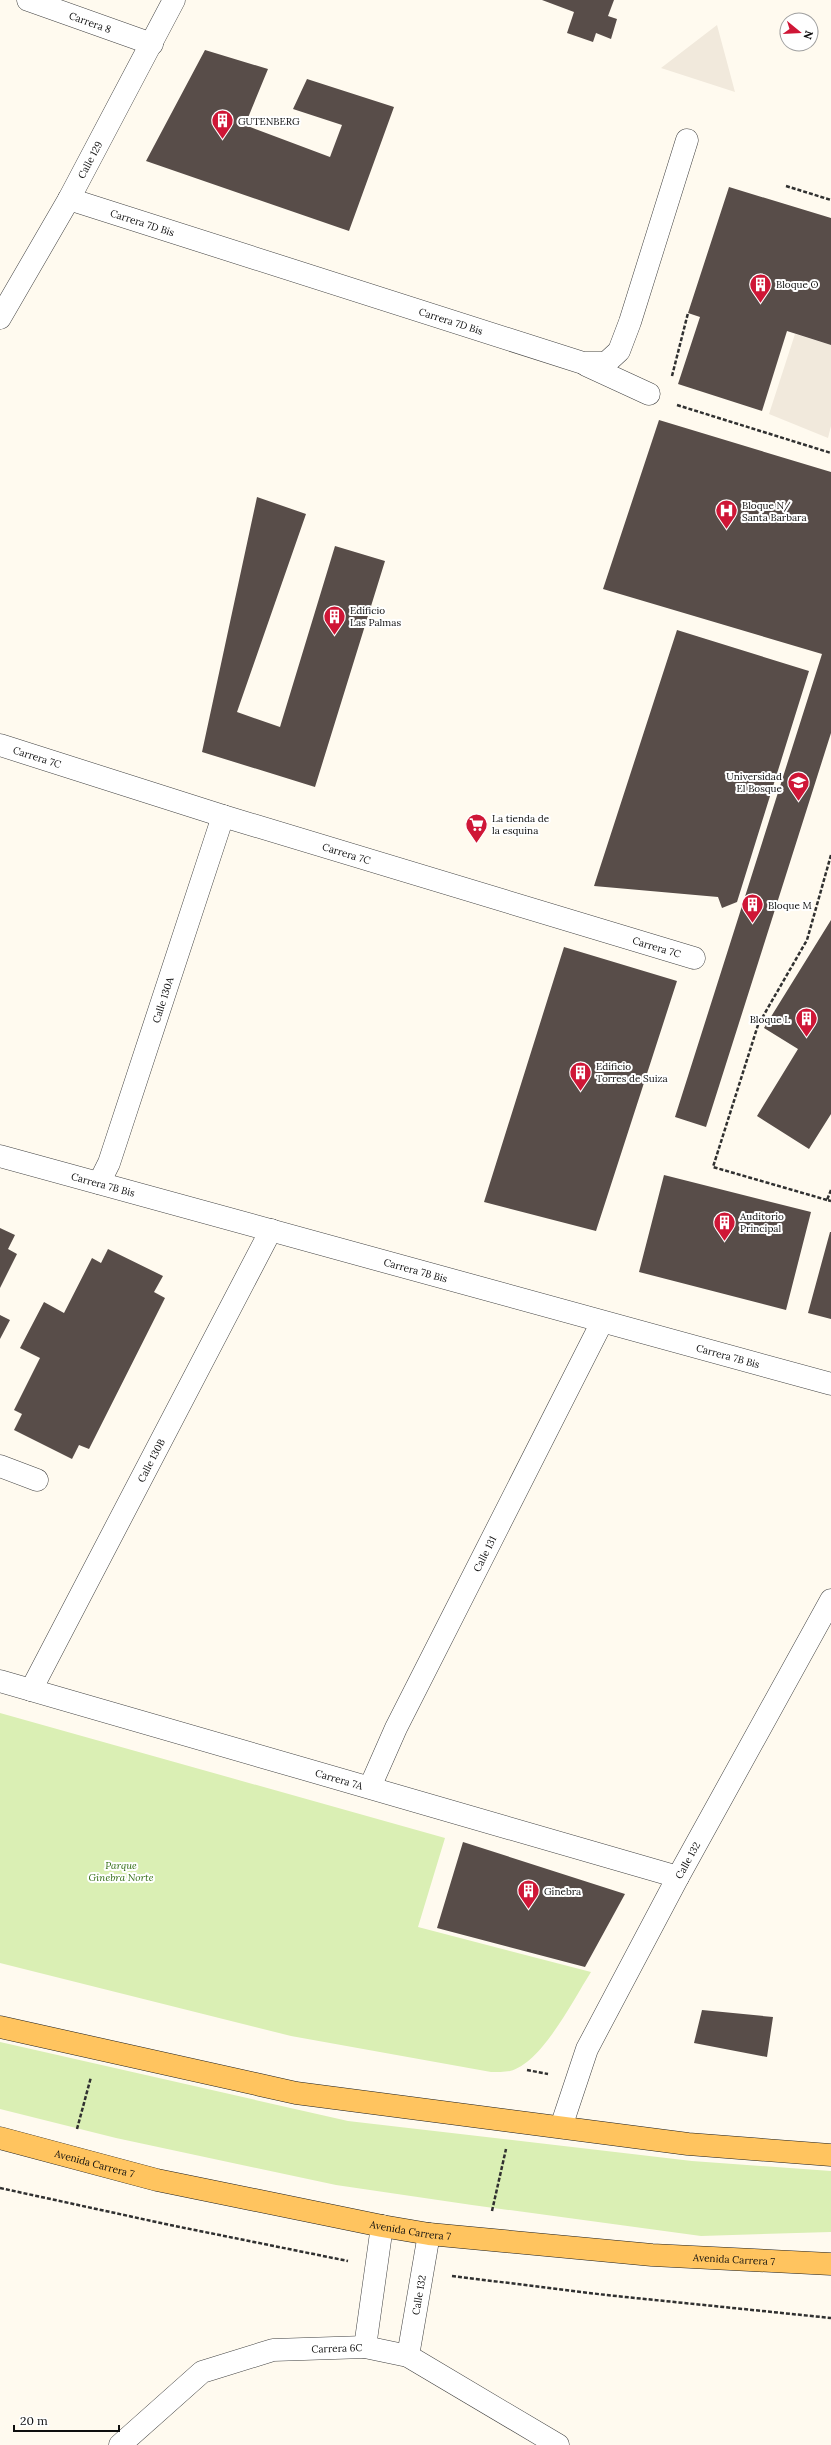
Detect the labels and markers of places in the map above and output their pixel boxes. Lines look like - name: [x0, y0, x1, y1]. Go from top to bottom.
- building icon: GUTENBERG: [209, 108, 235, 141]
- place label: GUTENBERG: [238, 115, 300, 128]
- building icon: Bloque O: [748, 271, 774, 304]
- place label: Bloque O: [776, 278, 818, 291]
- hospital icon: Bloque N/ Santa Barbara: [714, 498, 740, 531]
- place label: Bloque N/ Santa Barbara: [742, 499, 807, 524]
- building icon: Edificio Las Palmas: [321, 603, 347, 636]
- place label: Edificio Las Palmas: [350, 604, 401, 629]
- school or university icon: Universidad El Bosque: [785, 769, 811, 802]
- place label: Universidad El Bosque: [726, 770, 783, 795]
- supermarket icon: La tienda de la esquina: [464, 811, 490, 844]
- place label: La tienda de la esquina: [492, 812, 550, 837]
- building icon: Bloque M: [740, 892, 766, 925]
- place label: Bloque M: [768, 899, 812, 912]
- building icon: Bloque L: [793, 1006, 819, 1039]
- place label: Bloque L: [750, 1013, 790, 1026]
- building icon: Edificio Torres de Suiza: [567, 1059, 593, 1092]
- place label: Edificio Torres de Suiza: [596, 1060, 668, 1085]
- building icon: Auditorio Principal: [712, 1209, 738, 1242]
- place label: Auditorio Principal: [739, 1210, 784, 1235]
- building icon: Ginebra: [516, 1878, 542, 1911]
- place label: Ginebra: [544, 1885, 581, 1898]

